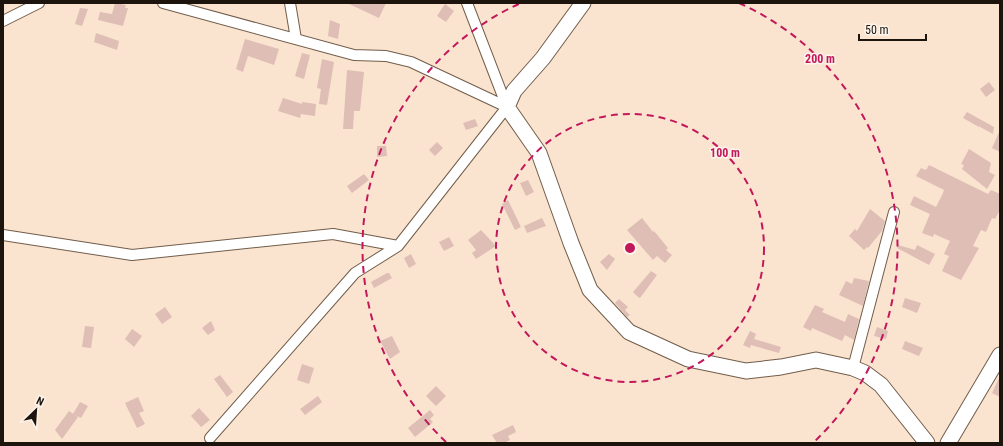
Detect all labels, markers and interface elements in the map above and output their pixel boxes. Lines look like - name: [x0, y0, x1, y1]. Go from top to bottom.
- scale bar: [859, 16, 926, 42]
- text: 50 m: [865, 23, 889, 37]
- text: 200 m: [805, 52, 835, 66]
- text: 100 m: [710, 146, 740, 160]
- centre of rings: [623, 241, 637, 255]
- north arrow: [16, 390, 56, 430]
- text: N: [34, 394, 46, 409]

